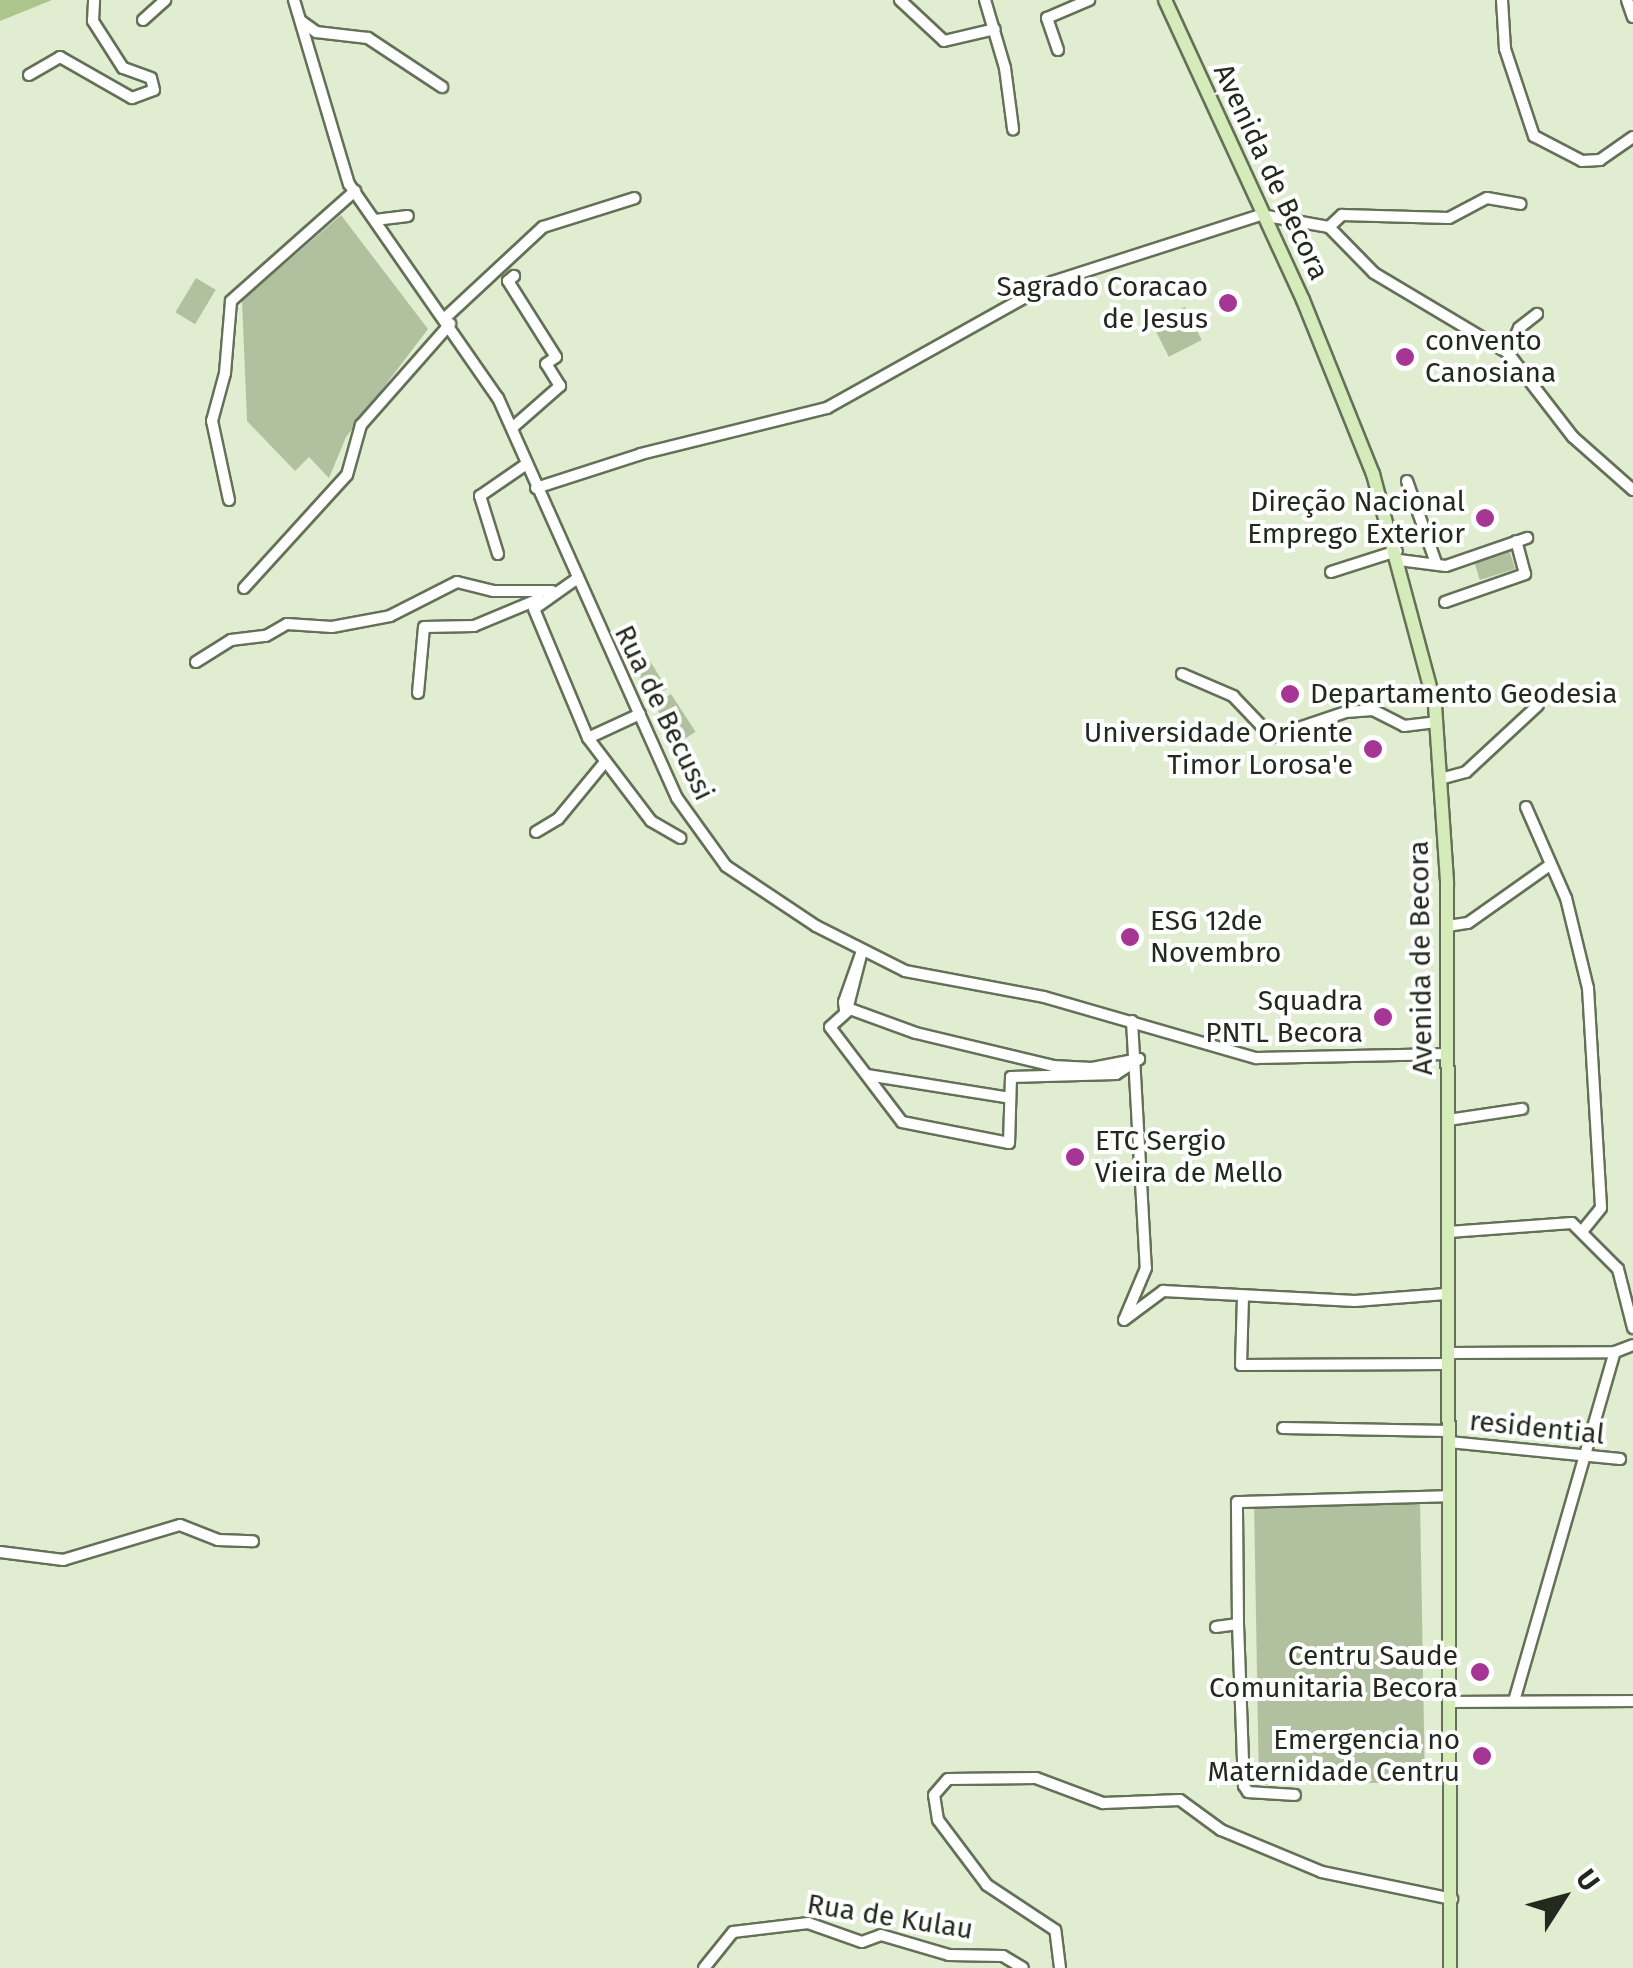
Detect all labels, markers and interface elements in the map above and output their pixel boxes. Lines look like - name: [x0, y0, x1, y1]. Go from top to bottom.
- street label: Avenida de Becora: [1206, 59, 1336, 285]
- place label: Sagrado Coracao de Jesus: [996, 270, 1208, 336]
- marker: Sagrado Coracao de Jesus: [1217, 292, 1239, 314]
- place label: convento Canosiana: [1425, 324, 1556, 390]
- marker: convento Canosiana: [1394, 346, 1416, 368]
- place label: Direção Nacional Emprego Exterior: [1247, 485, 1465, 551]
- marker: Direção Nacional Emprego Exterior: [1474, 507, 1496, 529]
- street label: Rua de Becussi: [607, 620, 721, 806]
- place label: Departamento Geodesia: [1310, 677, 1617, 711]
- marker: Departamento Geodesia: [1279, 683, 1301, 705]
- place label: Universidade Oriente Timor Lorosa'e: [1084, 716, 1353, 782]
- marker: Universidade Oriente Timor Lorosa'e: [1362, 738, 1384, 760]
- street label: Avenida de Becora: [1402, 840, 1440, 1076]
- place label: ESG 12de Novembro: [1150, 904, 1281, 970]
- marker: ESG 12de Novembro: [1119, 926, 1141, 948]
- place label: Squadra PNTL Becora: [1205, 984, 1363, 1050]
- marker: Squadra PNTL Becora: [1372, 1006, 1394, 1028]
- place label: ETC Sergio Vieira de Mello: [1095, 1124, 1283, 1190]
- marker: ETC Sergio Vieira de Mello: [1064, 1146, 1086, 1168]
- street label: residential: [1468, 1404, 1606, 1452]
- place label: Centru Saude Comunitaria Becora: [1209, 1639, 1458, 1705]
- marker: Centru Saude Comunitaria Becora: [1467, 1659, 1493, 1685]
- place label: Emergencia no Maternidade Centru: [1208, 1723, 1460, 1789]
- marker: Emergencia no Maternidade Centru: [1469, 1743, 1495, 1769]
- north arrow: [1513, 1848, 1613, 1948]
- text: U: [1569, 1863, 1606, 1897]
- street label: Rua de Kulau: [805, 1887, 975, 1947]

